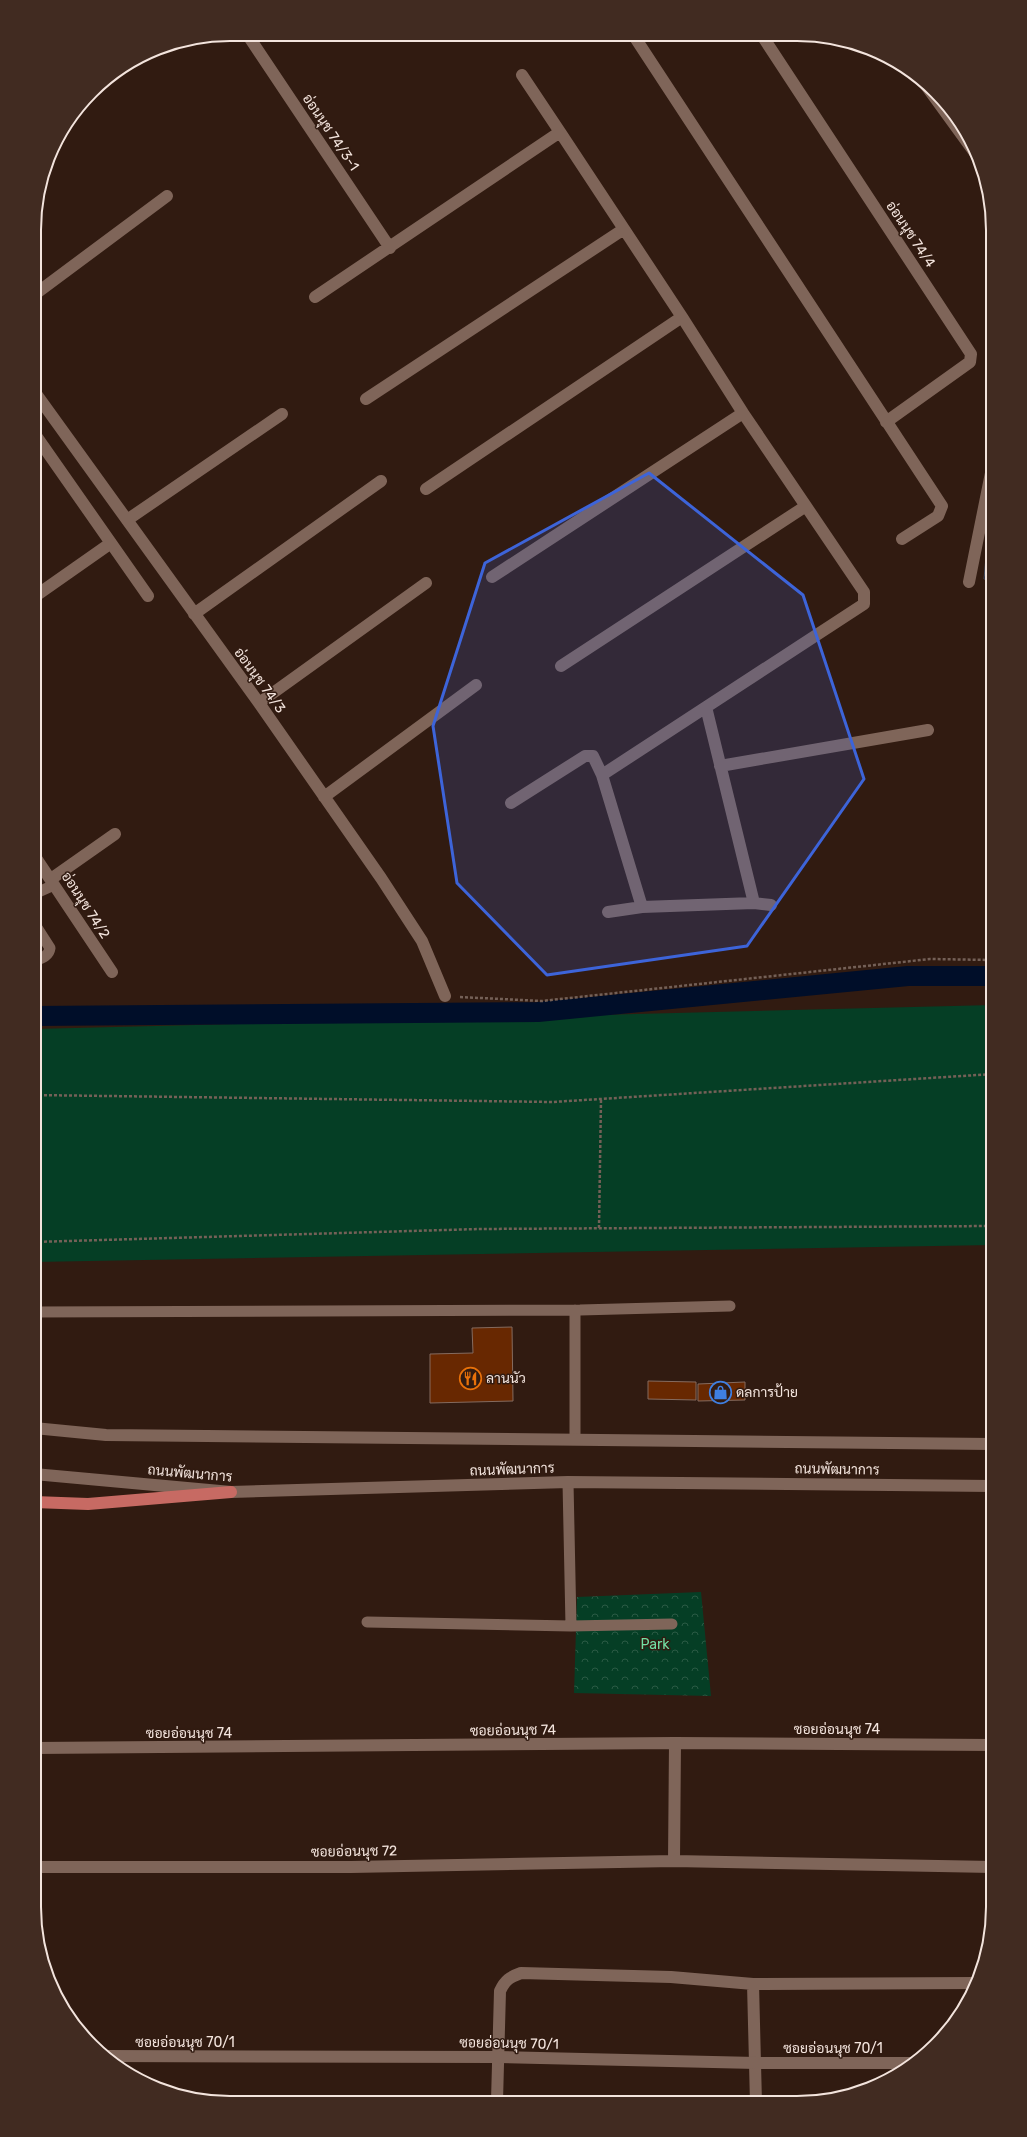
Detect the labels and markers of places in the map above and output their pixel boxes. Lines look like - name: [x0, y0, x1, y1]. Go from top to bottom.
- restaurant icon: ลานนัว: [458, 1365, 484, 1391]
- place label: ลานนัว: [486, 1370, 526, 1387]
- shop icon: ดลการป้าย: [708, 1379, 734, 1405]
- place label: ดลการป้าย: [736, 1383, 798, 1401]

